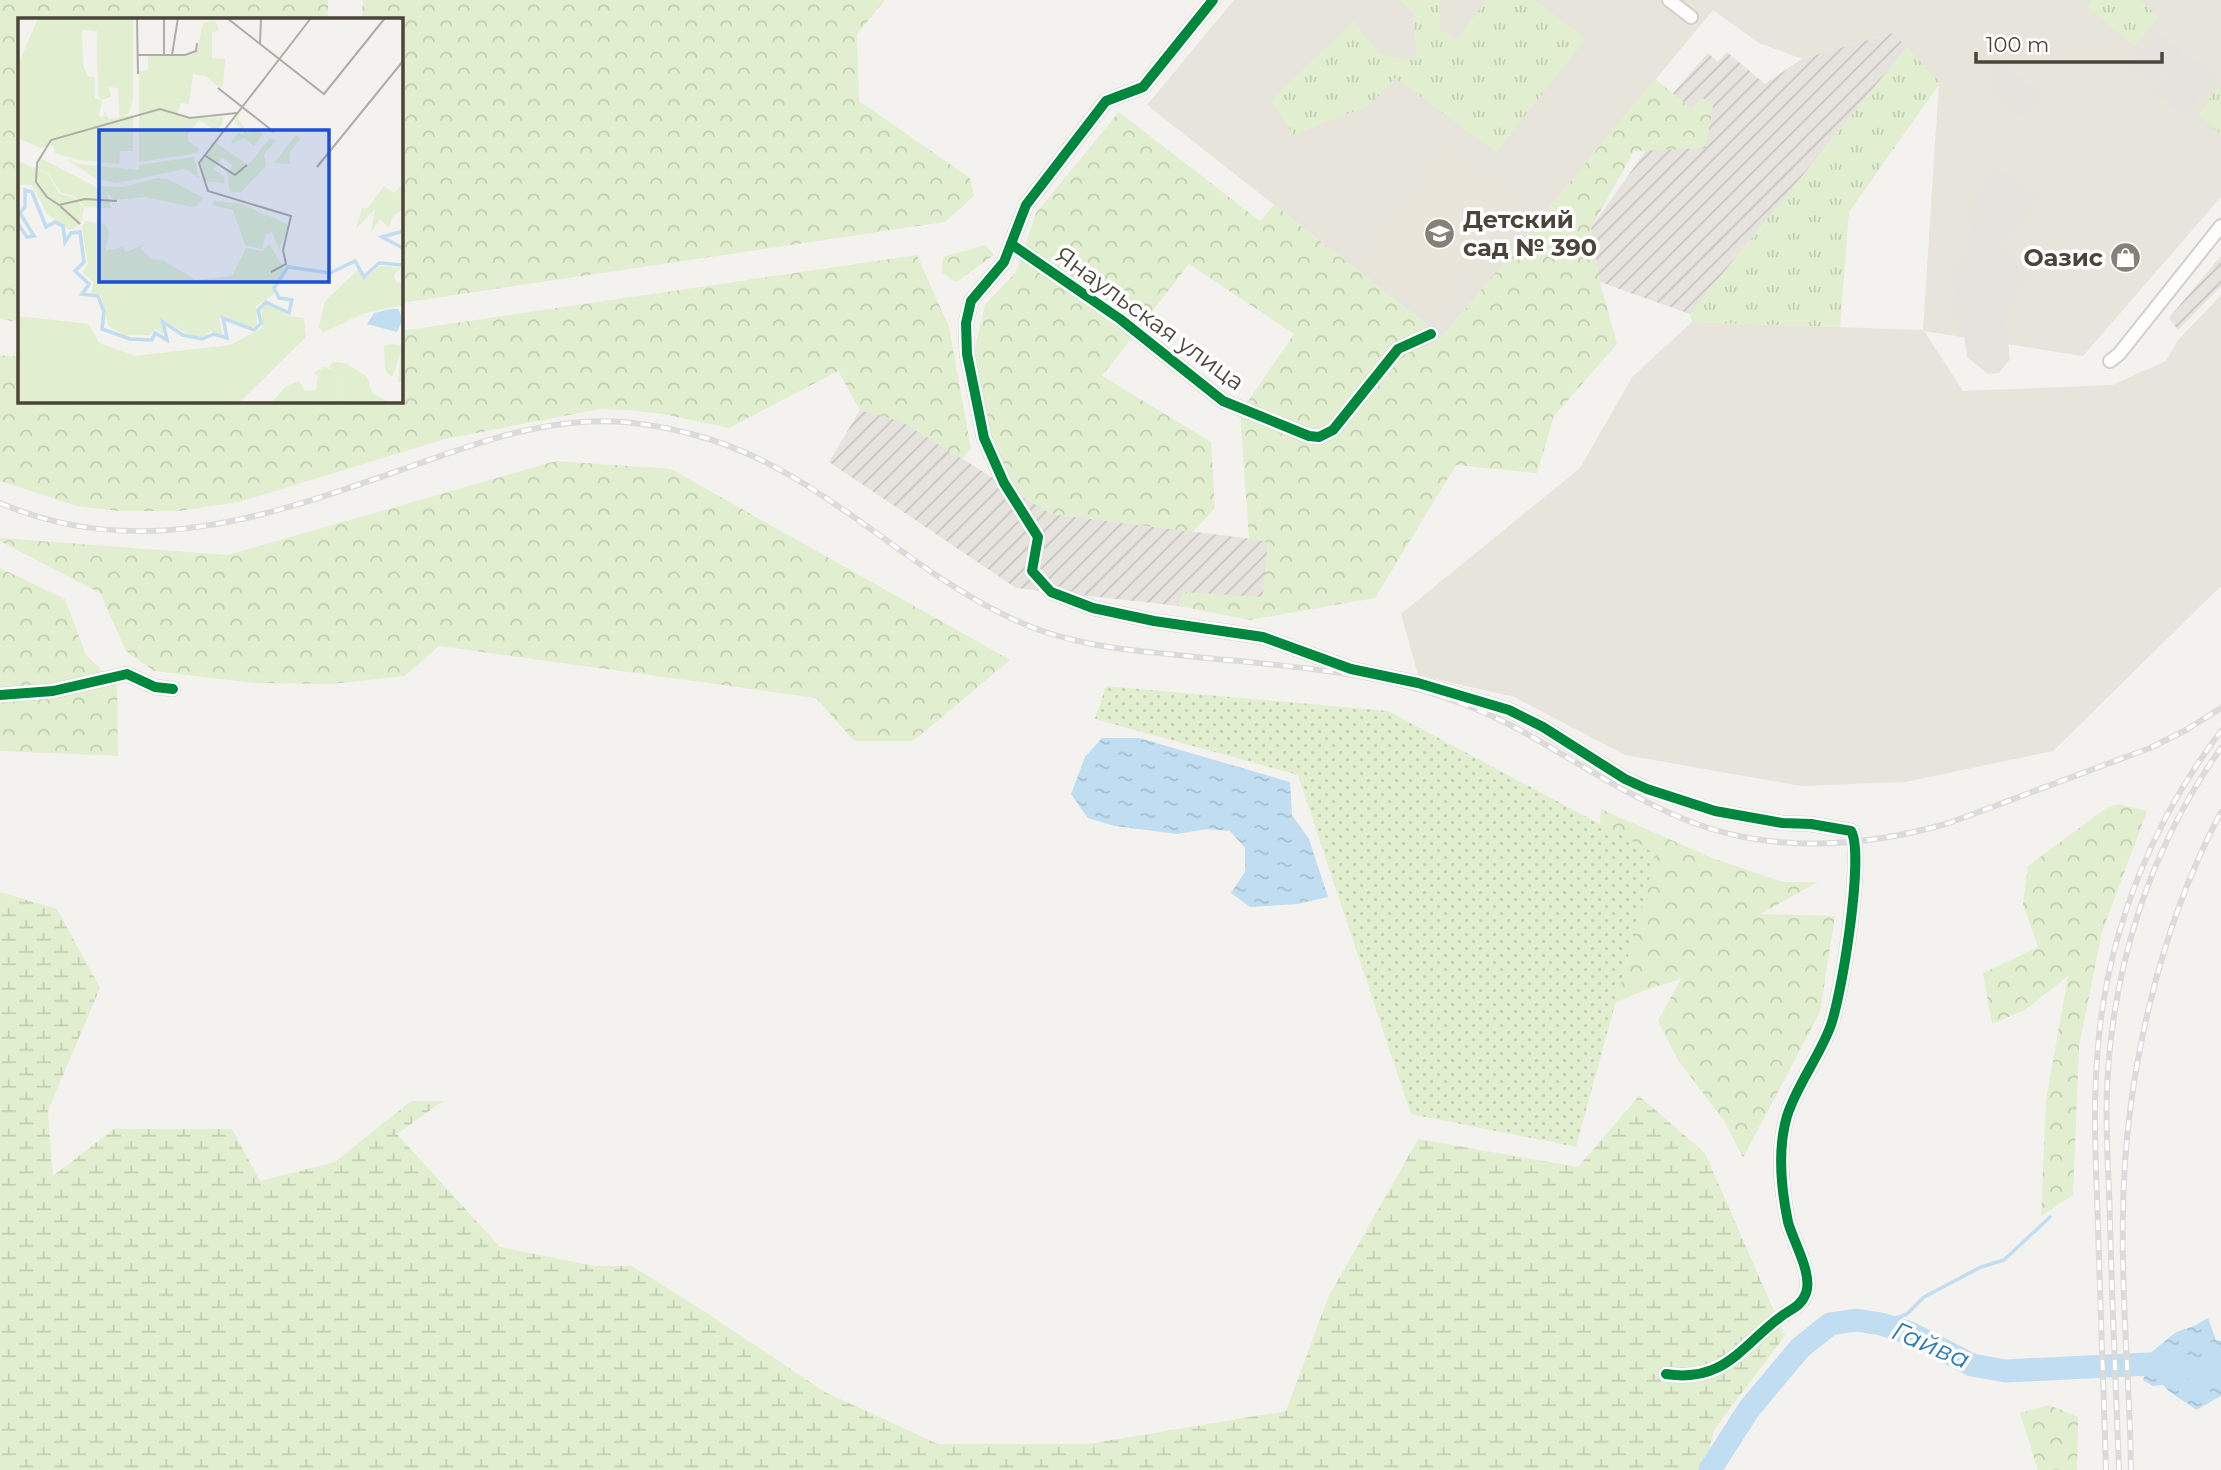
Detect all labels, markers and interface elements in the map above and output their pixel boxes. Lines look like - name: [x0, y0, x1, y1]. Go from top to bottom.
- inset map: [18, 18, 402, 402]
- scale bar: [1976, 21, 2162, 65]
- text: 100 m: [1986, 32, 2049, 57]
- place label: Детский сад № 390: [1463, 205, 1597, 262]
- school or university icon: Детский сад № 390: [1423, 216, 1457, 250]
- street label: Янаульская улица: [1050, 240, 1250, 396]
- shop icon: Оазис: [2109, 240, 2143, 274]
- place label: Оазис: [2024, 243, 2103, 272]
- water label: Гайва: [1887, 1314, 1975, 1376]

